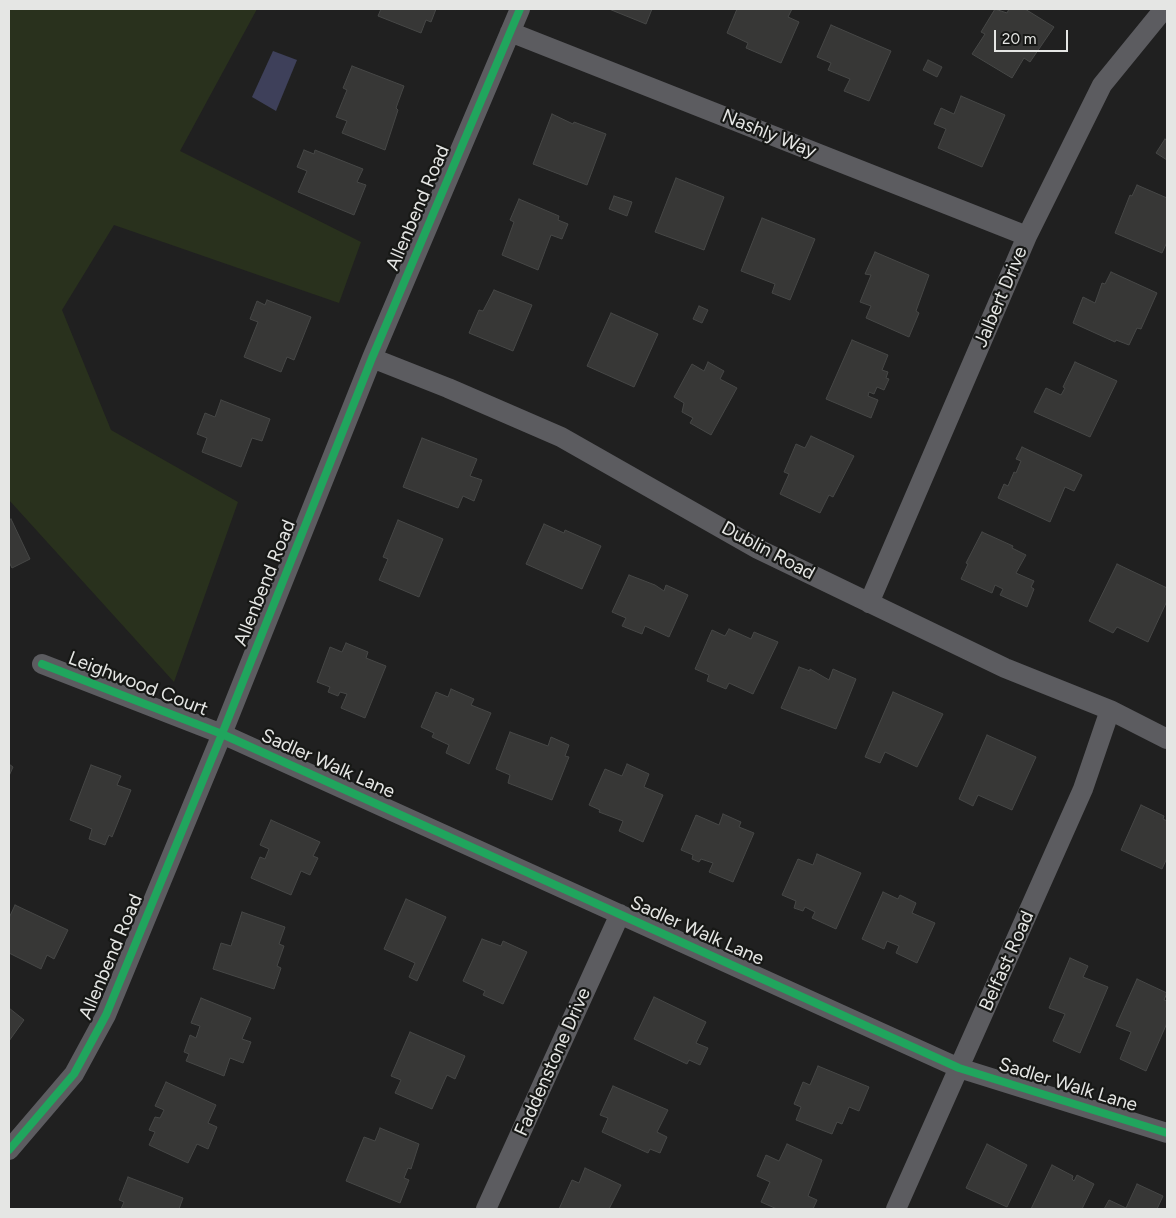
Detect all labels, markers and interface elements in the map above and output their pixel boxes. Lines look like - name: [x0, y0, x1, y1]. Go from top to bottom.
- scale bar: [996, 20, 1070, 52]
- text: 20 m: [1002, 30, 1036, 48]
- street label: Nashly Way: [718, 105, 820, 163]
- street label: Allenbend Road: [381, 142, 455, 274]
- street label: Jalbert Drive: [970, 243, 1032, 351]
- street label: Allenbend Road: [229, 517, 301, 649]
- street label: Dublin Road: [717, 517, 819, 585]
- street label: Leighwood Court: [65, 647, 211, 721]
- street label: Sadler Walk Lane: [258, 724, 398, 804]
- street label: Allenbend Road: [74, 891, 148, 1023]
- street label: Sadler Walk Lane: [627, 891, 767, 971]
- street label: Belfast Road: [975, 907, 1039, 1015]
- street label: Faddenstone Drive: [510, 984, 596, 1140]
- street label: Sadler Walk Lane: [996, 1053, 1140, 1117]

